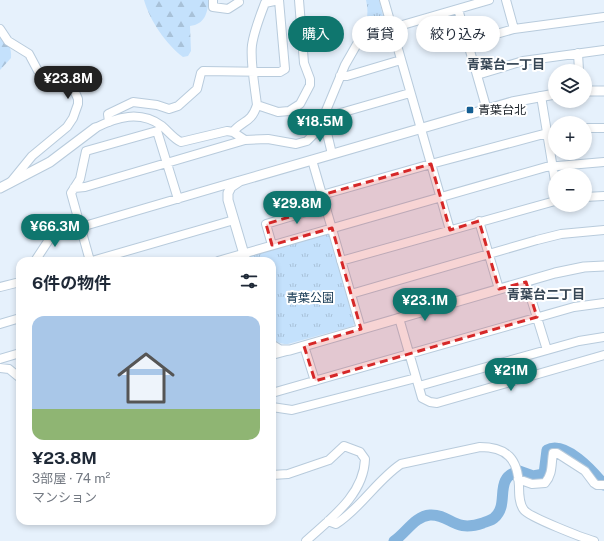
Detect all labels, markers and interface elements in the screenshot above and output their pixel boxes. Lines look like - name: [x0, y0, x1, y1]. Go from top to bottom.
- chip: 購入: [288, 16, 344, 52]
- chip: 賃貸: [352, 16, 408, 52]
- chip: 絞り込み: [416, 16, 500, 52]
- district label: 青葉台一丁目: [467, 57, 545, 72]
- map controls: [548, 64, 592, 212]
- button: layers: [548, 64, 592, 108]
- pin: ¥23.8M: [35, 66, 101, 100]
- text: ¥23.8M: [43, 71, 93, 86]
- place label: 青葉台北: [478, 103, 526, 117]
- marker: 青葉台北: [465, 105, 475, 115]
- pin: ¥18.5M: [287, 109, 353, 143]
- text: ¥18.5M: [296, 114, 344, 129]
- button: +: [548, 116, 592, 160]
- button: −: [548, 168, 592, 212]
- pin: ¥29.8M: [264, 191, 330, 225]
- text: ¥29.8M: [272, 196, 322, 211]
- pin: ¥66.3M: [22, 214, 88, 248]
- text: ¥66.3M: [30, 219, 80, 234]
- icon: filters: [238, 270, 260, 292]
- text: 6件の物件: [32, 273, 111, 293]
- district label: 青葉台二丁目: [507, 287, 585, 302]
- pin: ¥23.1M: [392, 288, 458, 322]
- park label: 青葉公園: [286, 291, 334, 305]
- text: ¥23.1M: [402, 293, 448, 308]
- icon: home: [110, 342, 182, 414]
- pin: ¥21M: [487, 358, 535, 392]
- text: ¥21M: [494, 363, 528, 378]
- text: ¥23.8M: [32, 448, 97, 468]
- text: 3部屋 · 74 m²: [32, 471, 110, 486]
- text: マンション: [32, 490, 97, 505]

